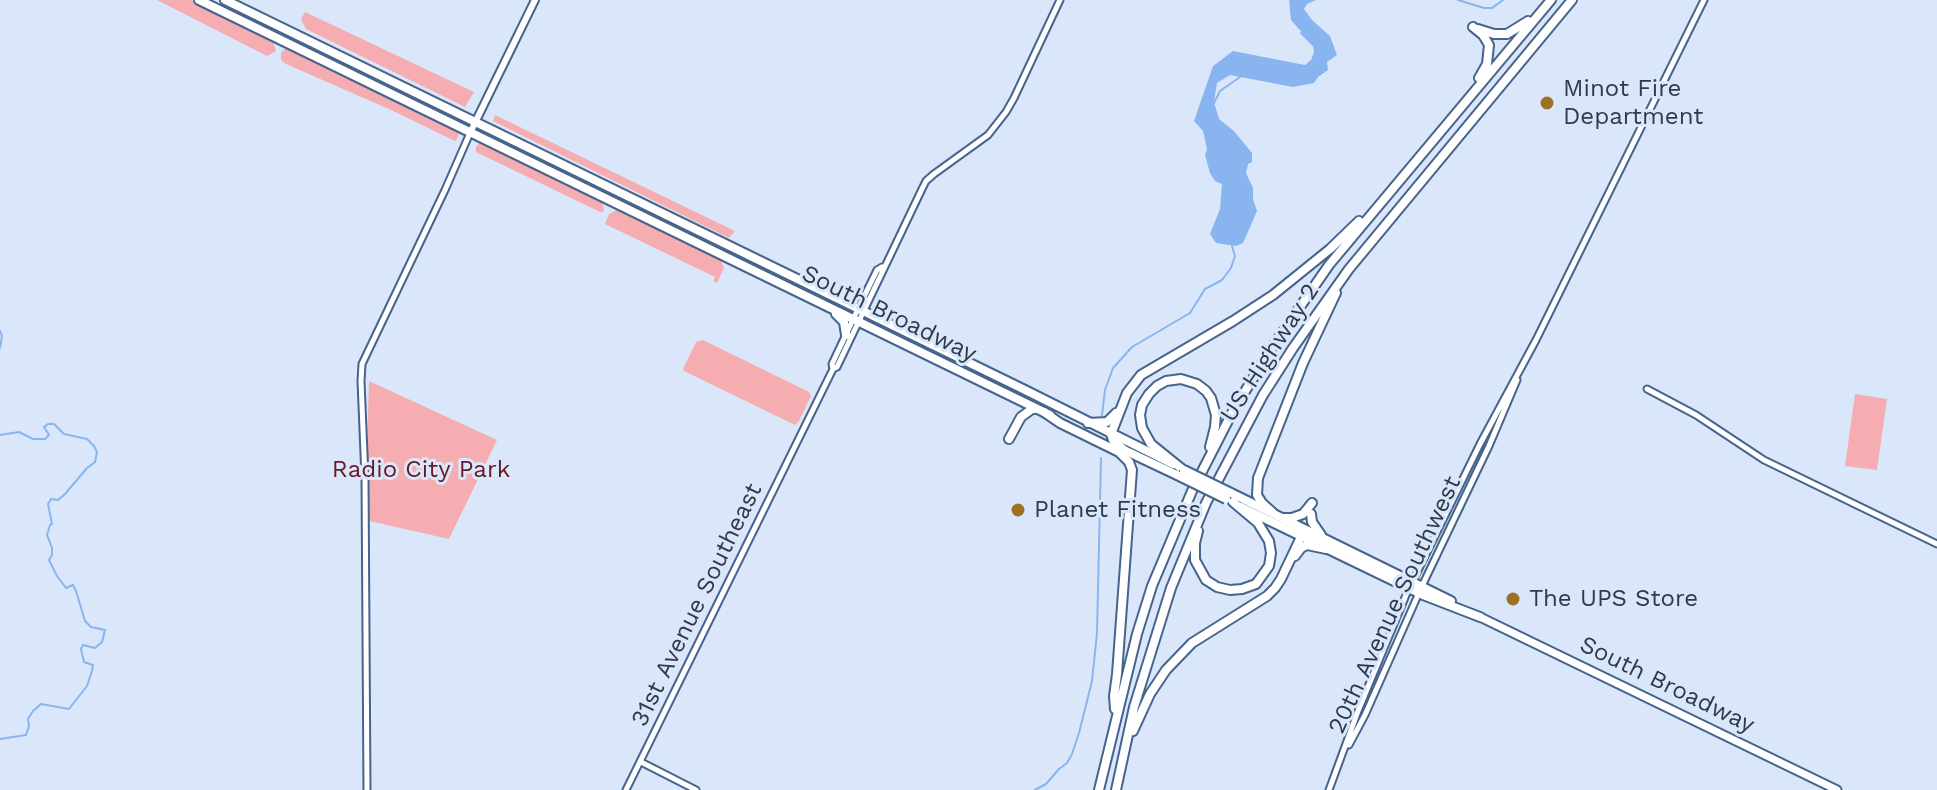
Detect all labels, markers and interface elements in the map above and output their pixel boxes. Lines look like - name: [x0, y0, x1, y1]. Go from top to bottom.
- place label: Minot Fire Department: [1563, 75, 1703, 131]
- marker: Minot Fire Department: [1538, 94, 1556, 112]
- street label: South Broadway: [797, 259, 981, 369]
- street label: US Highway 2: [1215, 278, 1325, 428]
- park label: Radio City Park: [332, 456, 510, 484]
- street label: 20th Avenue Southwest: [1323, 472, 1467, 738]
- street label: 31st Avenue Southeast: [626, 479, 768, 731]
- place label: Planet Fitness: [1034, 496, 1201, 524]
- marker: Planet Fitness: [1009, 501, 1027, 519]
- place label: The UPS Store: [1529, 585, 1698, 613]
- marker: The UPS Store: [1504, 590, 1522, 608]
- street label: South Broadway: [1575, 630, 1759, 740]

